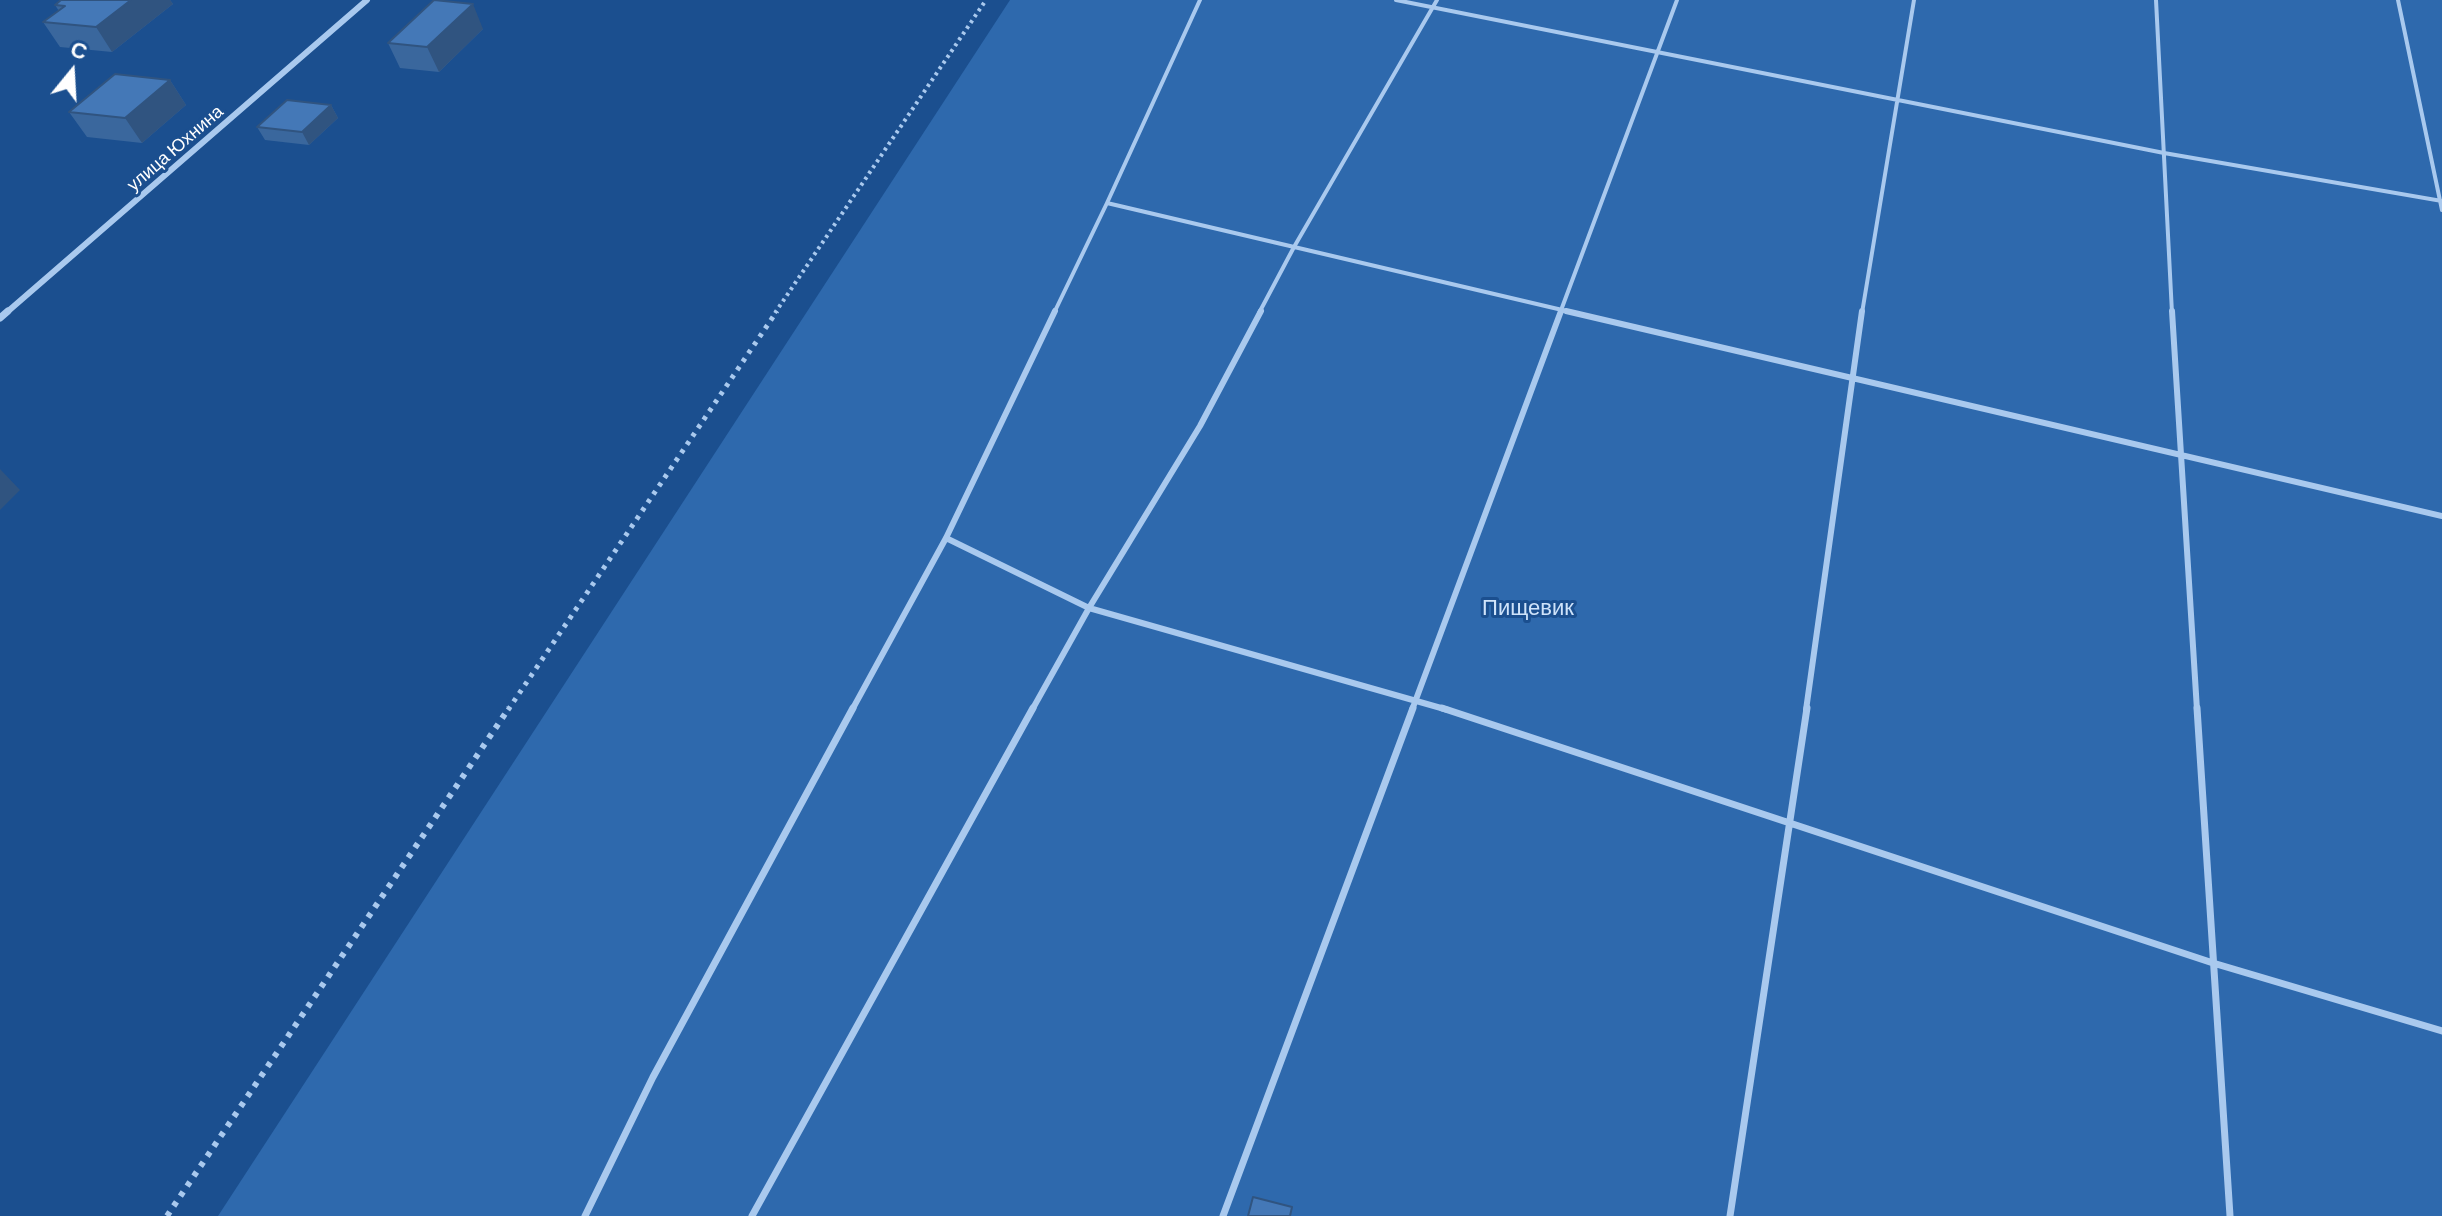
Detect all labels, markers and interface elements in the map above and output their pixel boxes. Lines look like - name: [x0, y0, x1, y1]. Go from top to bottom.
- north arrow: [32, 32, 112, 112]
- text: С: [68, 34, 91, 64]
- street label: улица Юхнина: [123, 100, 227, 196]
- park label: Пищевик: [1482, 595, 1574, 621]

